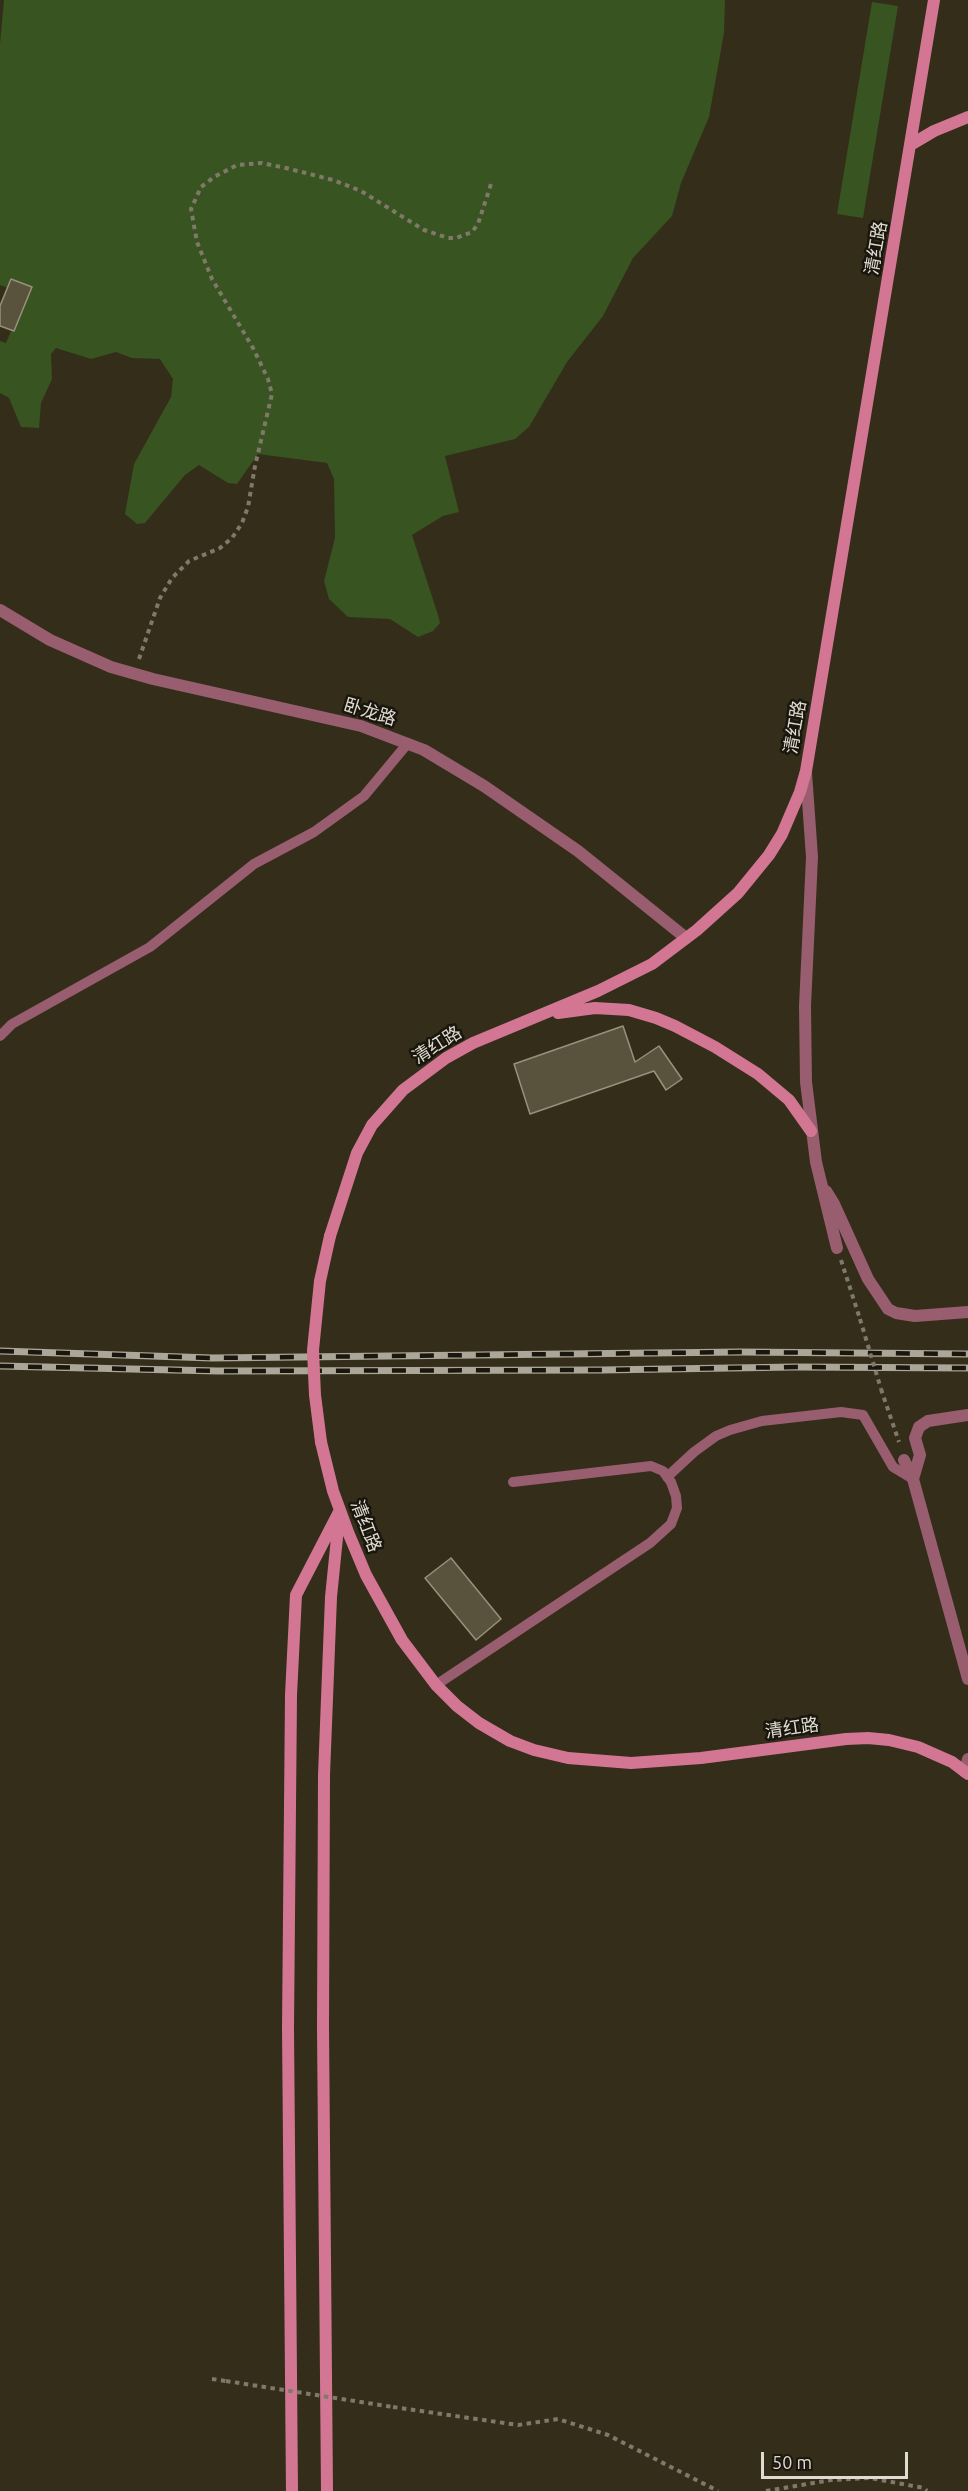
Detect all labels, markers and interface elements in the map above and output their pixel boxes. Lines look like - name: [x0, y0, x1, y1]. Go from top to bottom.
- street label: 清红路: [861, 220, 891, 276]
- street label: 卧龙路: [341, 694, 399, 730]
- street label: 清红路: [780, 699, 810, 755]
- street label: 清红路: [408, 1022, 466, 1068]
- street label: 清红路: [346, 1497, 386, 1555]
- street label: 清红路: [764, 1714, 820, 1742]
- scale bar: [764, 2440, 911, 2478]
- text: 50 m: [772, 2452, 812, 2472]

